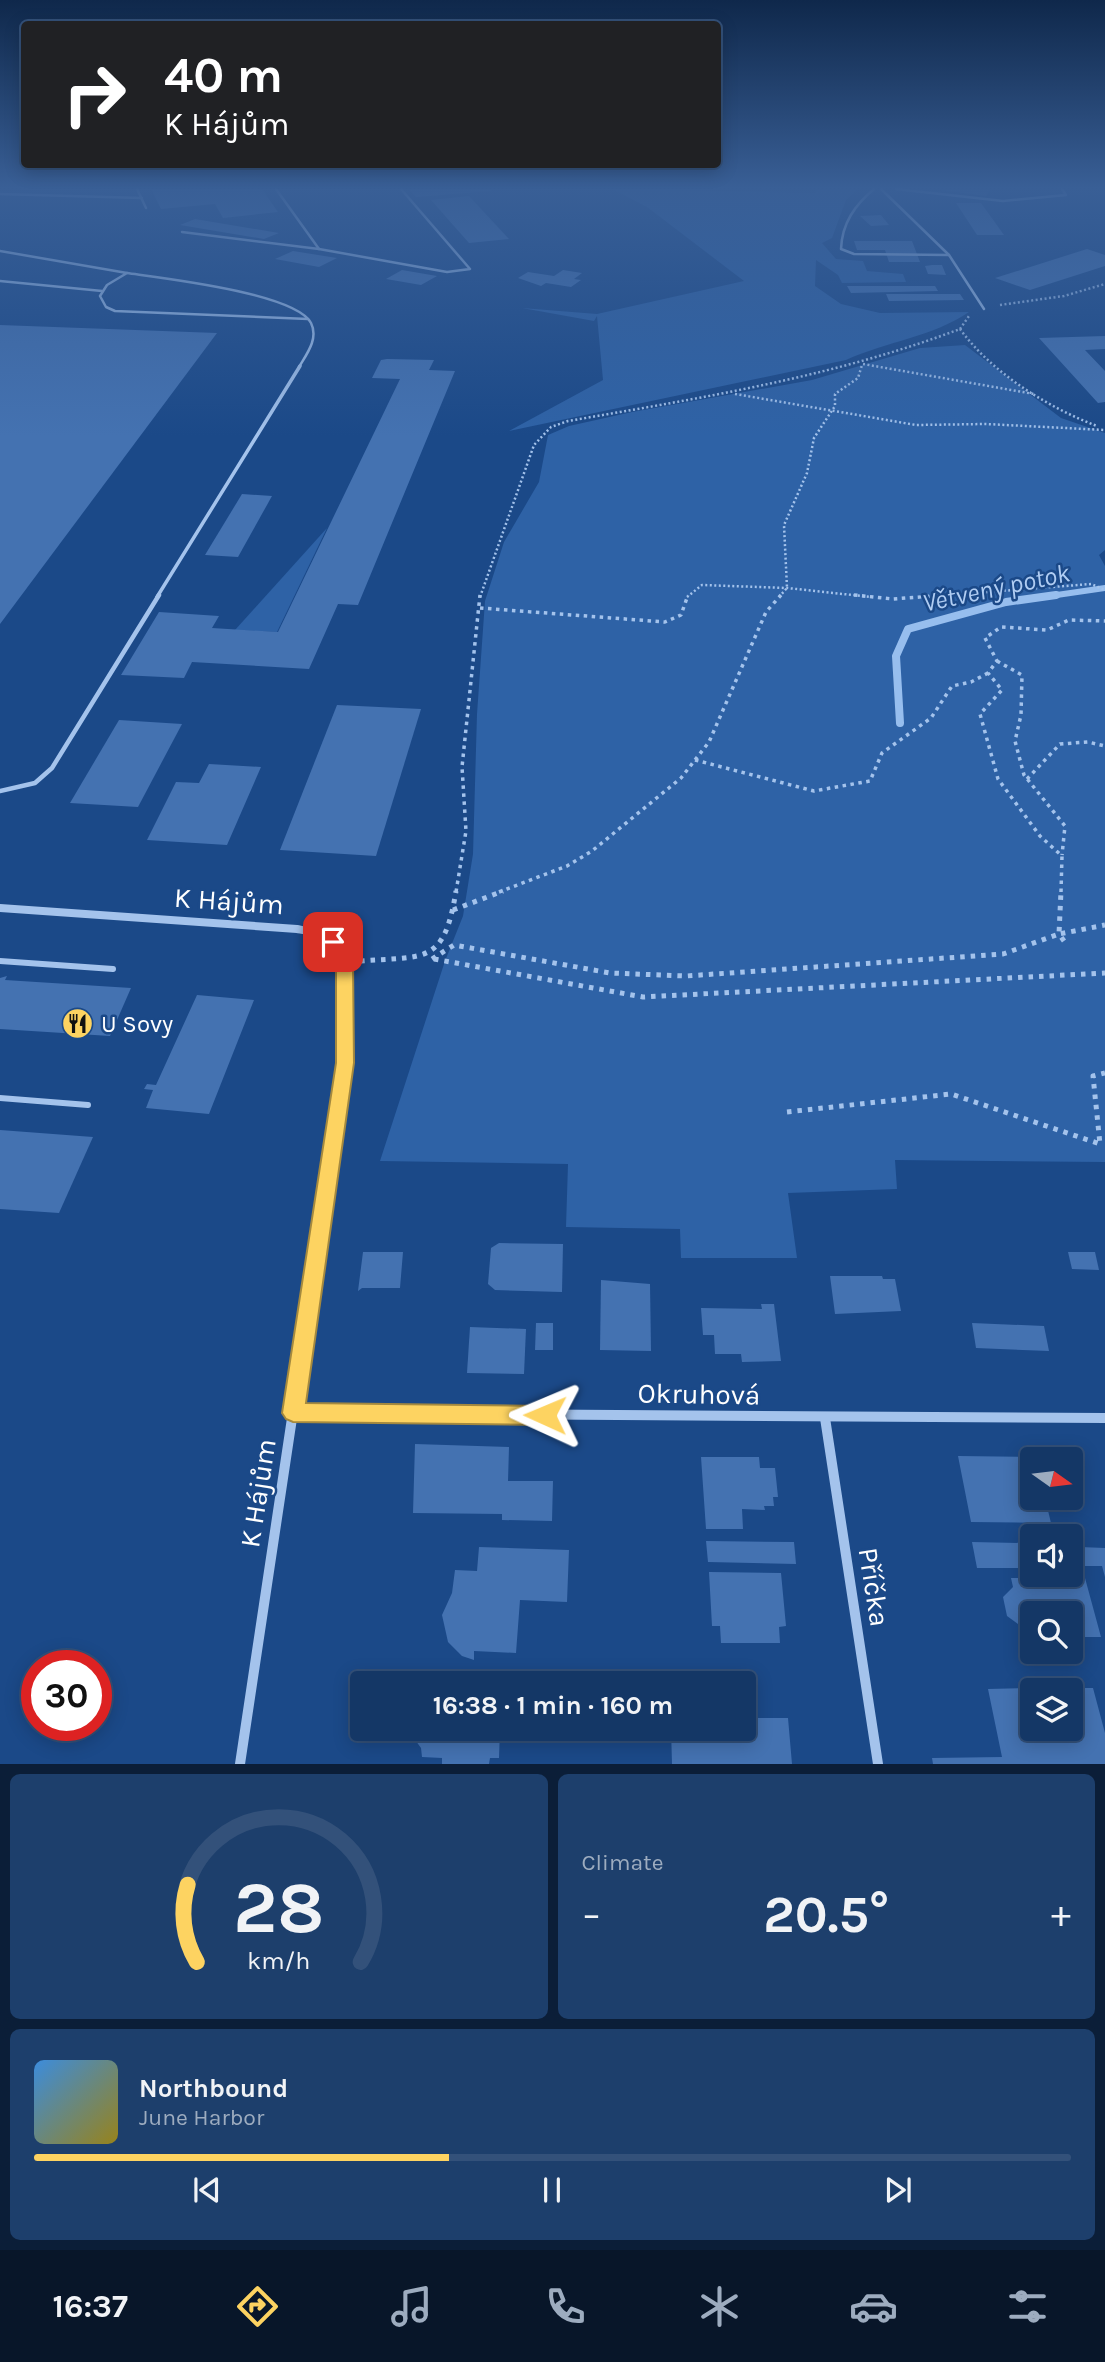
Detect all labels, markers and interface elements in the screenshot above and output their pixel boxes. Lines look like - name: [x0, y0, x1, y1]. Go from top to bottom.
- text: 40 m: [164, 47, 283, 104]
- icon: right: [49, 49, 140, 140]
- text: K Hájům: [164, 106, 289, 143]
- water label: Větvený potok: [920, 557, 1073, 619]
- street label: K Hájům: [173, 881, 285, 921]
- pin: [303, 912, 363, 972]
- icon: arrive: [314, 923, 352, 961]
- restaurant icon: U Sovy: [61, 1007, 95, 1041]
- place label: U Sovy: [101, 1010, 173, 1038]
- street label: Okruhová: [637, 1376, 761, 1412]
- position arrow: [508, 1378, 582, 1452]
- street label: K Hájům: [233, 1436, 283, 1550]
- north arrow: [1020, 1447, 1083, 1510]
- map controls: [1020, 1447, 1083, 1741]
- button: sound: [1020, 1524, 1083, 1587]
- street label: Příčka: [851, 1545, 897, 1629]
- button: search: [1020, 1601, 1083, 1664]
- speed limit sign: 30: [21, 1650, 112, 1741]
- button: layers: [1020, 1678, 1083, 1741]
- text: 16:38 · 1 min · 160 m: [433, 1690, 673, 1721]
- text: Climate: [582, 1849, 664, 1876]
- text: 28: [233, 1866, 324, 1951]
- text: 20.5°: [763, 1884, 889, 1945]
- text: −: [582, 1892, 601, 1937]
- text: +: [1051, 1892, 1071, 1937]
- text: km/h: [247, 1946, 310, 1975]
- text: Northbound: [139, 2073, 288, 2104]
- text: June Harbor: [139, 2104, 264, 2131]
- icon: previous: [188, 2171, 226, 2209]
- icon: pause: [533, 2171, 571, 2209]
- icon: next: [879, 2171, 917, 2209]
- icon: directions: [233, 2282, 282, 2331]
- icon: music: [387, 2282, 436, 2331]
- icon: phone: [541, 2282, 590, 2331]
- icon: climate: [695, 2282, 744, 2331]
- icon: car: [849, 2282, 898, 2331]
- icon: filters: [1003, 2282, 1052, 2331]
- text: 16:37: [53, 2288, 128, 2325]

